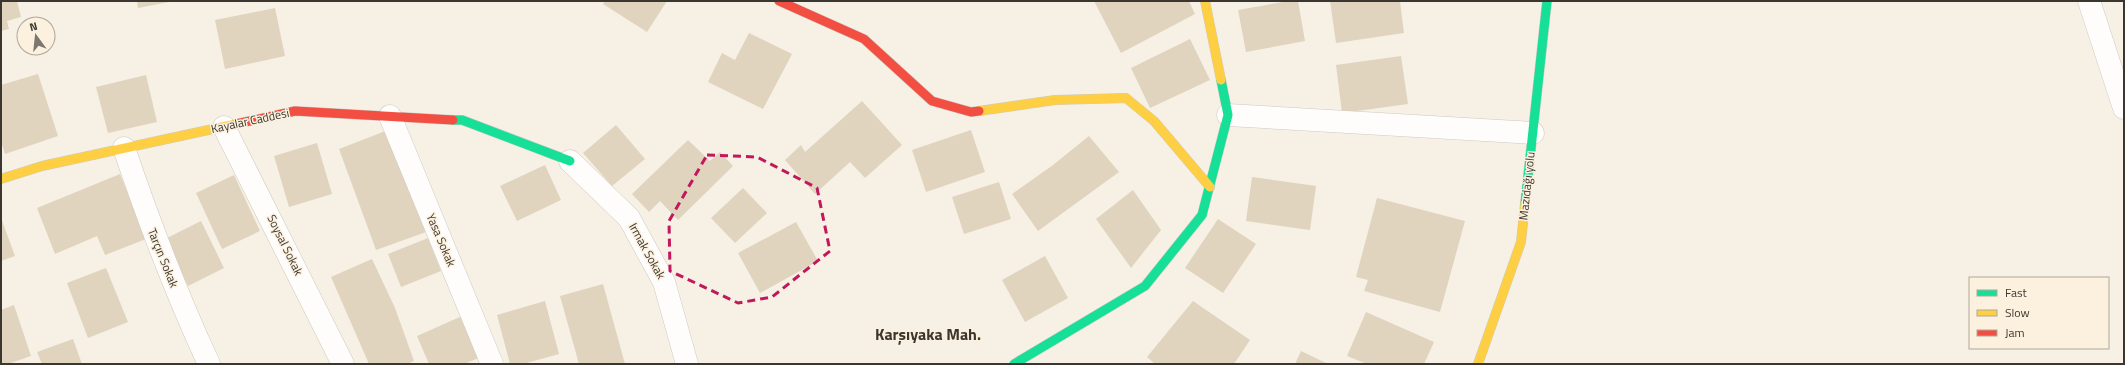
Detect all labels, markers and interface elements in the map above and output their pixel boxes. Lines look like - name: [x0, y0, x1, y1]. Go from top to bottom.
- north arrow: [16, 16, 56, 56]
- text: N: [28, 18, 39, 35]
- street label: Kayalar Caddesi: [209, 103, 291, 138]
- street label: Mazıdağı yolu: [1513, 151, 1540, 221]
- street label: Yasa Sokak: [422, 210, 461, 270]
- street label: Soysal Sokak: [262, 211, 309, 279]
- street label: Irmak Sokak: [624, 219, 671, 283]
- street label: Tarçın Sokak: [143, 225, 184, 291]
- legend: [1969, 277, 2109, 349]
- text: Fast: [2005, 283, 2028, 302]
- text: Slow: [2005, 303, 2030, 322]
- district label: Karşıyaka Mah.: [875, 322, 981, 346]
- text: Jam: [2005, 323, 2025, 342]

